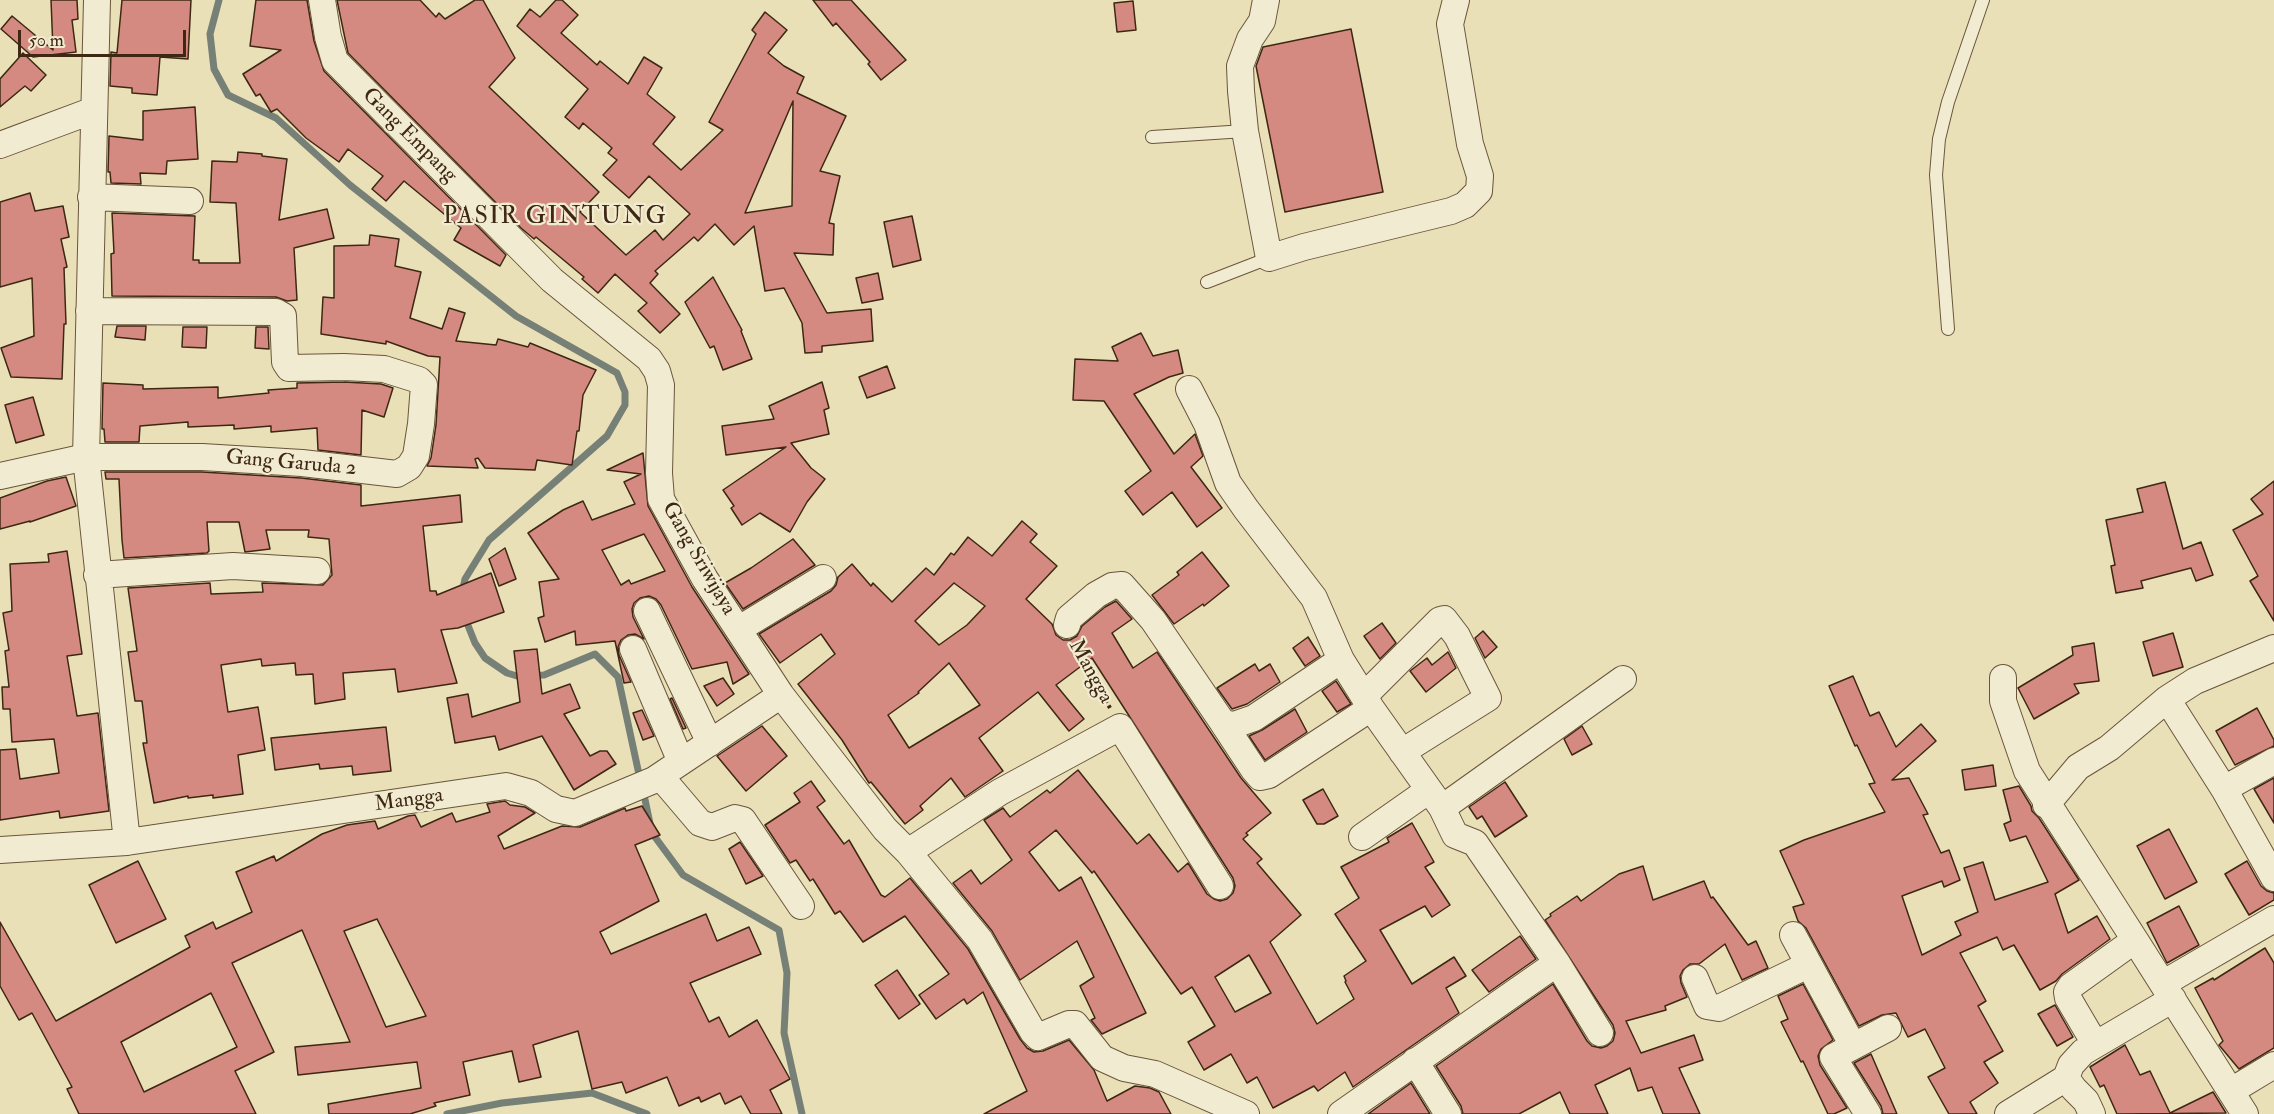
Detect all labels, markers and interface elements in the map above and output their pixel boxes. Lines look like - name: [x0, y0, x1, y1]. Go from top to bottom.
- scale bar: [21, 18, 189, 56]
- text: 50 m: [29, 29, 64, 52]
- street label: Gang Empang: [356, 83, 462, 189]
- district label: PASIR GINTUNG: [443, 204, 667, 232]
- street label: Gang Garuda 2: [225, 446, 357, 482]
- street label: Gang Sriwijaya: [656, 498, 740, 620]
- street label: Mangga: [1062, 636, 1118, 708]
- street label: Mangga: [373, 784, 445, 818]

